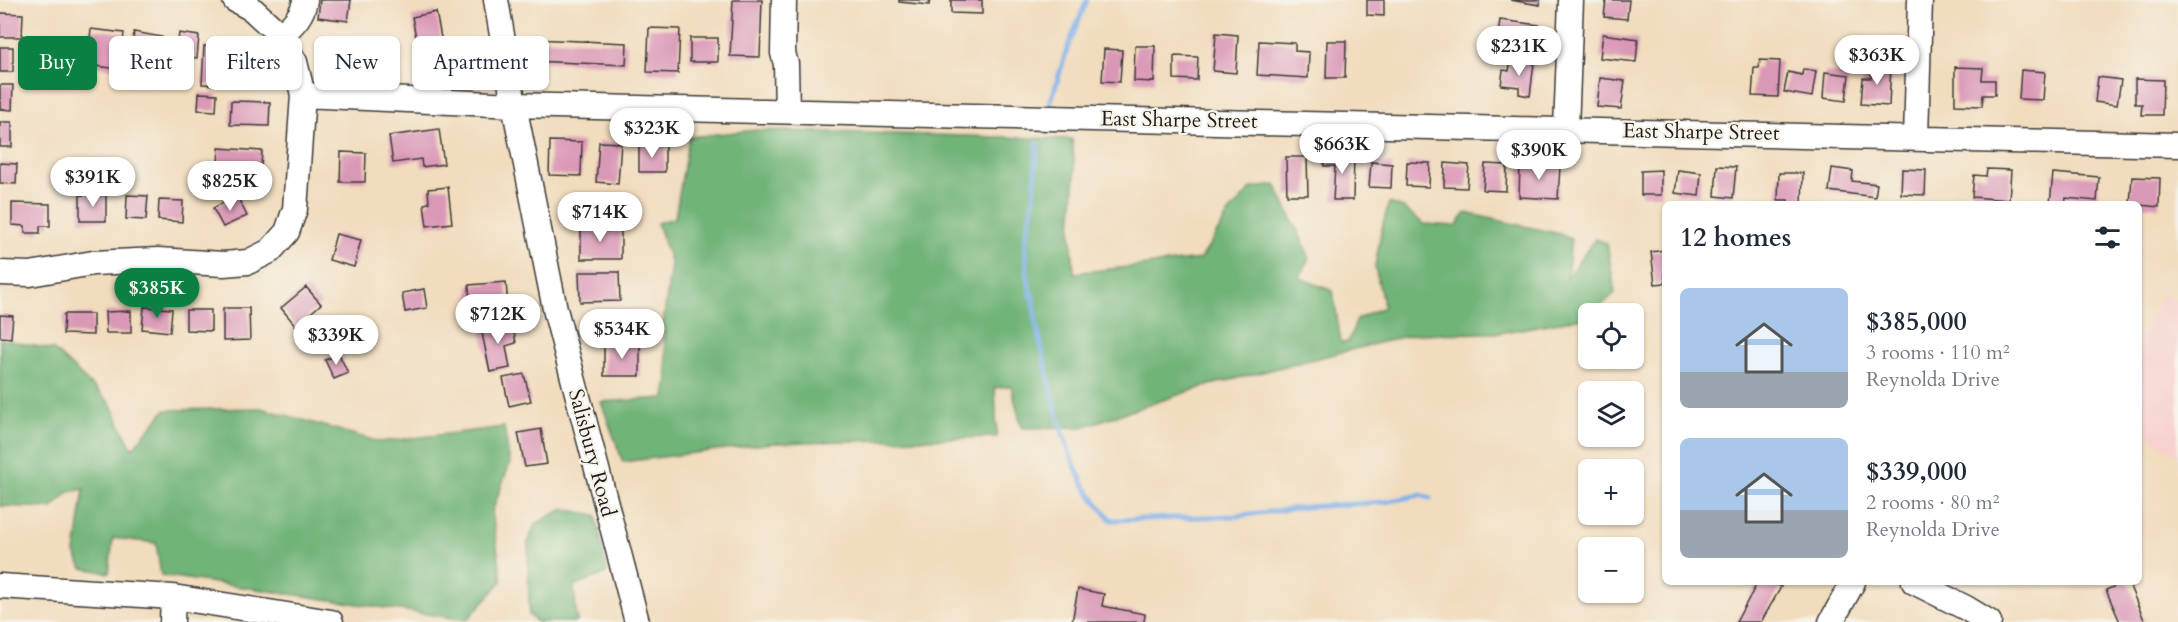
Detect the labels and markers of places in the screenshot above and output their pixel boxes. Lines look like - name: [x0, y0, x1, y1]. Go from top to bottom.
- pin: $231K: [1477, 26, 1561, 77]
- pin: $363K: [1835, 35, 1919, 86]
- pin: $323K: [610, 108, 694, 159]
- pin: $663K: [1300, 124, 1384, 175]
- pin: $390K: [1497, 130, 1581, 181]
- pin: $391K: [51, 157, 135, 208]
- pin: $825K: [188, 161, 272, 212]
- pin: $714K: [558, 192, 642, 243]
- pin: $385K: [115, 268, 199, 319]
- pin: $712K: [456, 294, 540, 345]
- pin: $534K: [580, 309, 664, 360]
- pin: $339K: [294, 315, 378, 366]

